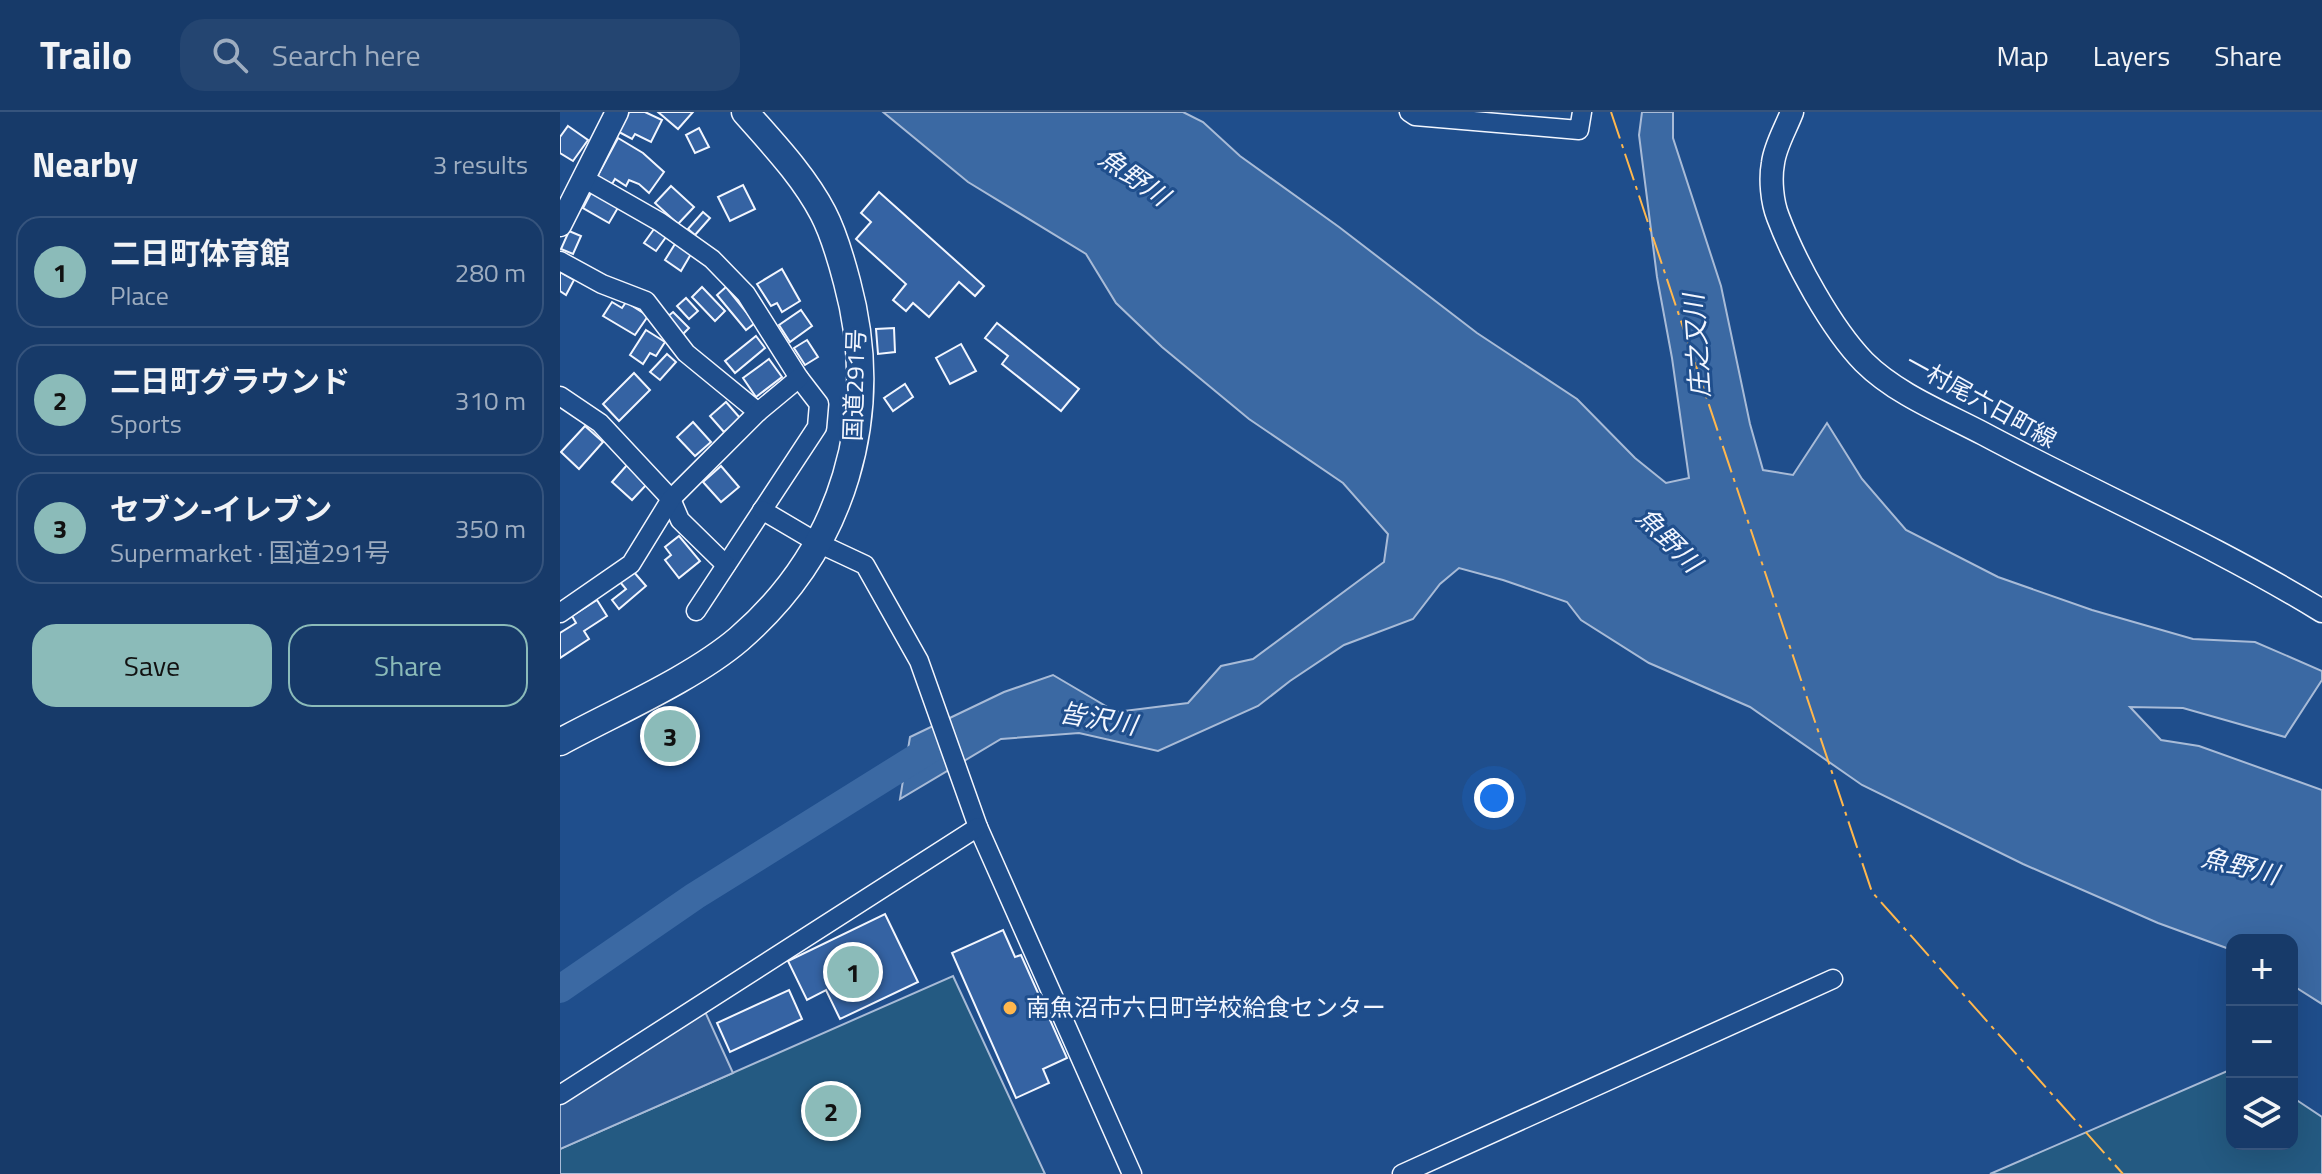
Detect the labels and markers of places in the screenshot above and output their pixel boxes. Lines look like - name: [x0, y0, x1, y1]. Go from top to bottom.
- pin: 3: [644, 706, 696, 766]
- pin: 1: [827, 942, 879, 1002]
- place label: 南魚沼市六日町学校給食センター: [1026, 989, 1386, 1025]
- marker: 南魚沼市六日町学校給食センター: [1001, 999, 1019, 1017]
- pin: 2: [805, 1081, 857, 1141]

